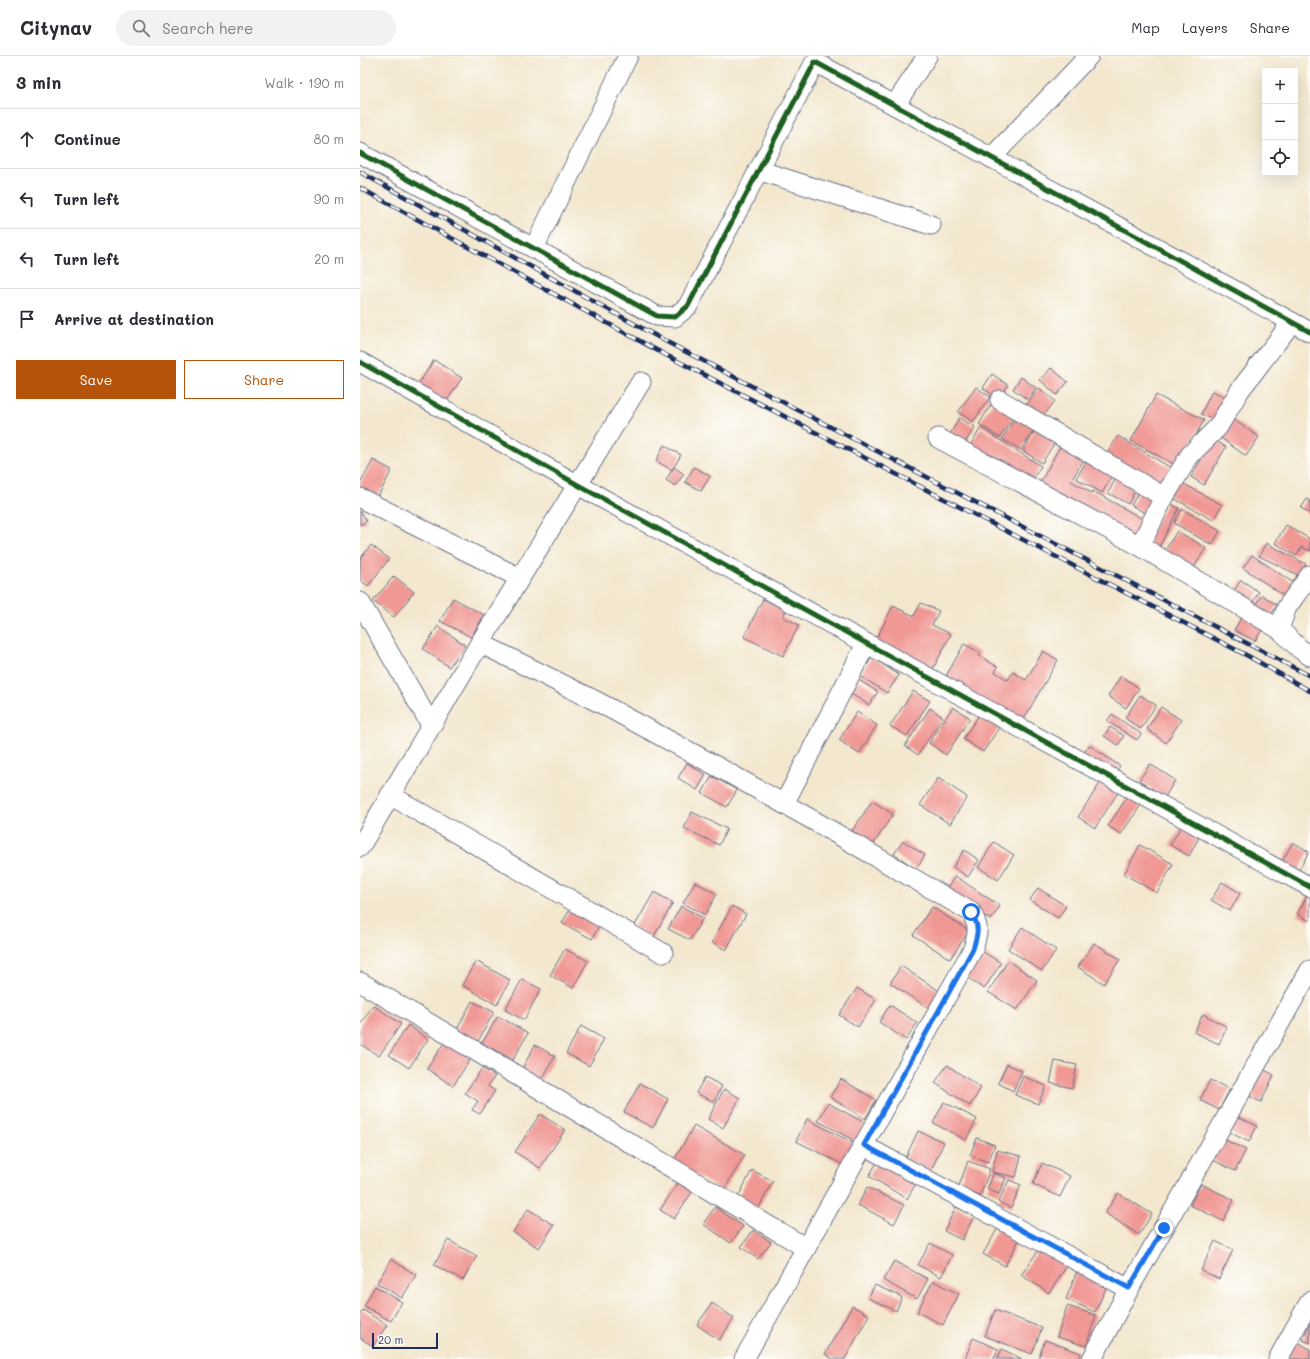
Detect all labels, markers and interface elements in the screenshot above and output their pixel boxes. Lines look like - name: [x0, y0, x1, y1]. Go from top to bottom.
- search box: [116, 10, 396, 46]
- text: Citynav: [20, 15, 92, 40]
- icon: search: [130, 17, 152, 39]
- text: Search here: [162, 18, 253, 38]
- text: Map: [1131, 18, 1160, 37]
- text: Layers: [1182, 18, 1228, 37]
- text: Share: [1250, 18, 1290, 37]
- map controls: [1262, 68, 1298, 176]
- button: +: [1262, 68, 1298, 104]
- text: 3 min: [16, 71, 61, 93]
- text: Walk · 190 m: [264, 74, 344, 91]
- button: −: [1262, 104, 1298, 140]
- icon: ahead: [16, 128, 38, 150]
- text: Continue: [54, 129, 121, 149]
- text: 80 m: [314, 130, 344, 147]
- button: locate: [1262, 140, 1298, 176]
- icon: left: [16, 188, 38, 210]
- text: Turn left: [54, 189, 119, 209]
- text: 90 m: [314, 190, 344, 207]
- icon: left: [16, 248, 38, 270]
- text: Turn left: [54, 249, 119, 269]
- text: 20 m: [314, 250, 344, 267]
- icon: arrive: [16, 308, 38, 330]
- text: Arrive at destination: [54, 309, 214, 329]
- button: Save: [16, 360, 176, 399]
- button: Share: [184, 360, 344, 399]
- route start: [962, 903, 980, 921]
- route end: [1155, 1219, 1173, 1237]
- scale bar: [372, 1331, 438, 1350]
- text: 20 m: [378, 1332, 403, 1347]

